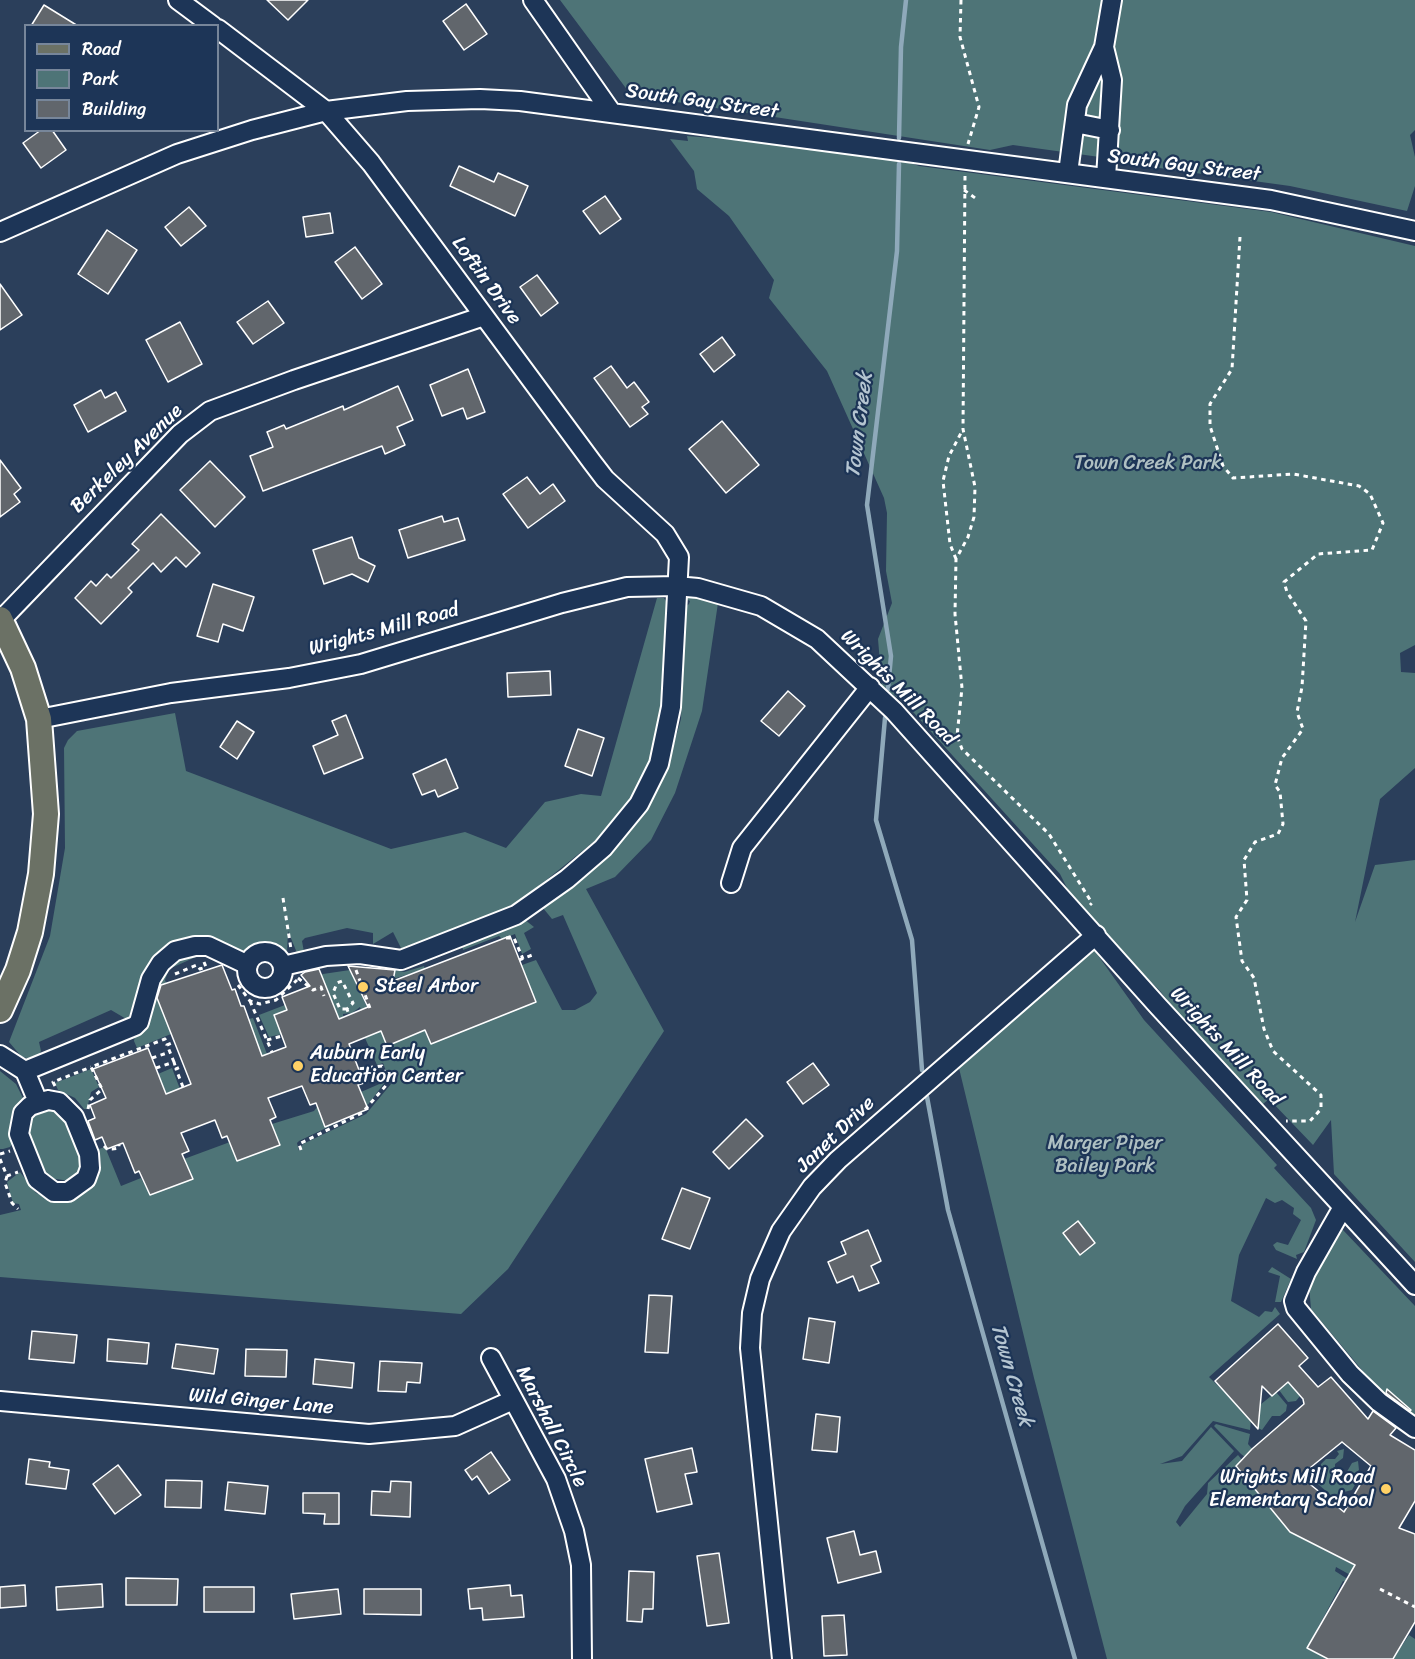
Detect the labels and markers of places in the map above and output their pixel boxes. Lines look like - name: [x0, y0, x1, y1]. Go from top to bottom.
- place label: Steel Arbor: [375, 975, 478, 999]
- marker: Steel Arbor: [356, 980, 370, 994]
- place label: Auburn Early Education Center: [310, 1042, 463, 1089]
- marker: Auburn Early Education Center: [291, 1059, 305, 1073]
- place label: Wrights Mill Road Elementary School: [1209, 1466, 1374, 1513]
- marker: Wrights Mill Road Elementary School: [1379, 1482, 1393, 1496]

